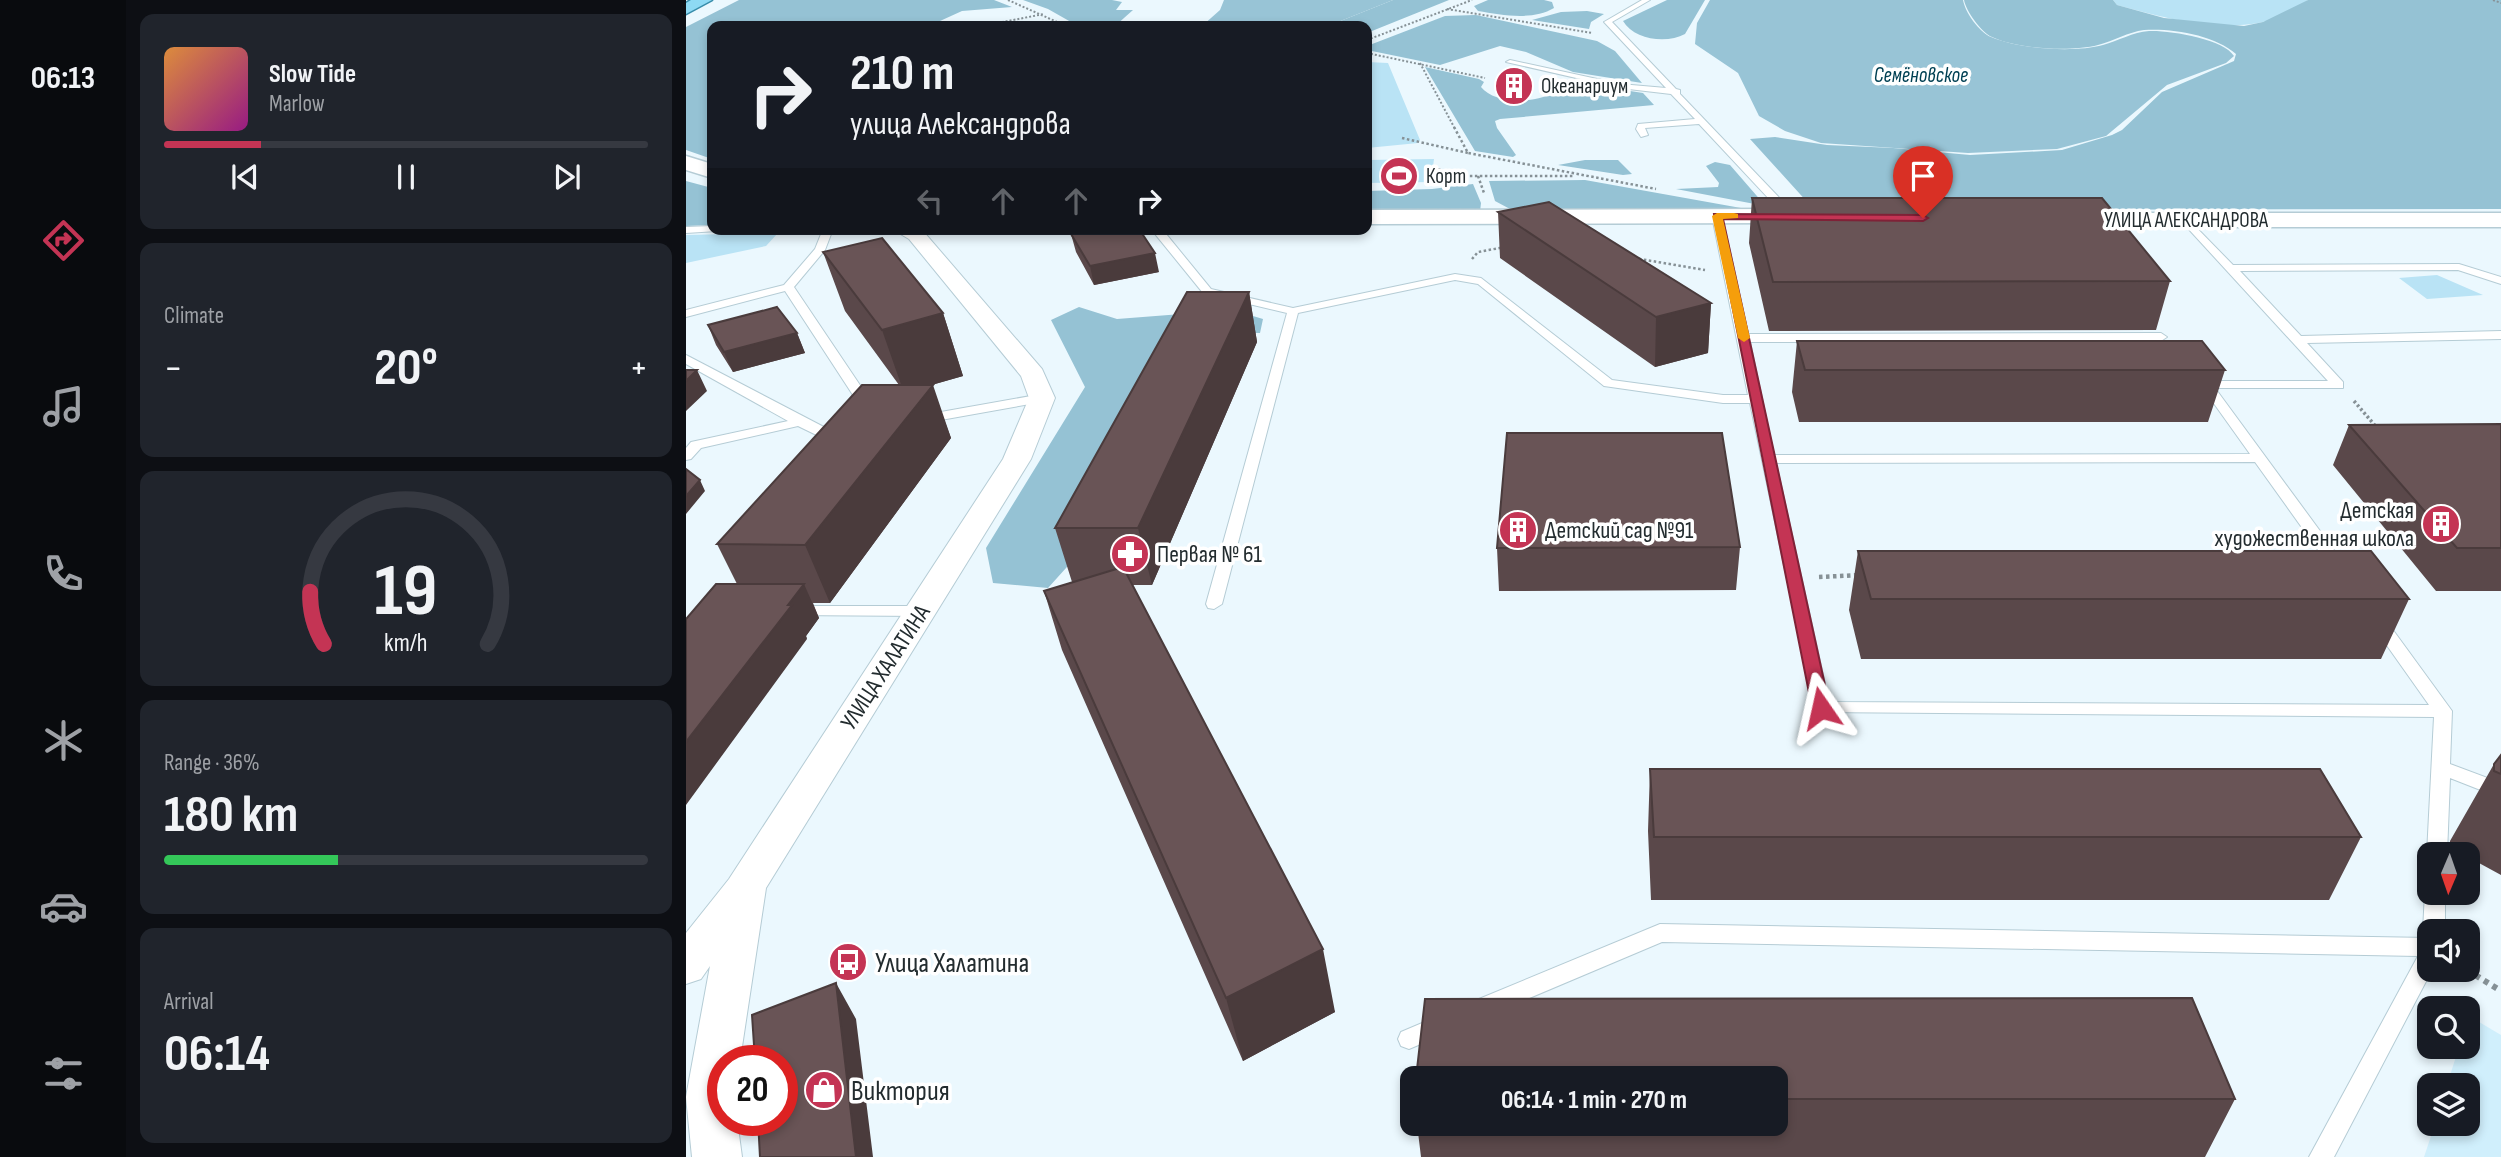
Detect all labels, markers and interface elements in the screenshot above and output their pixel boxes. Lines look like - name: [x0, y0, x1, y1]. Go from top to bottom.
- text: 210 m: [850, 45, 954, 104]
- icon: right: [735, 49, 826, 140]
- text: 06:13: [31, 59, 95, 98]
- text: Slow Tide: [269, 59, 356, 90]
- water label: Семёновское: [1874, 63, 1968, 88]
- building icon: Океанариум: [1493, 65, 1535, 107]
- place label: Океанариум: [1541, 74, 1628, 99]
- text: Marlow: [269, 90, 325, 118]
- text: улица Александрова: [850, 105, 1071, 144]
- pin: [1893, 146, 1953, 218]
- sports icon: Корт: [1378, 155, 1420, 197]
- icon: arrive: [1904, 157, 1942, 195]
- icon: previous: [226, 158, 264, 196]
- icon: pause: [387, 158, 425, 196]
- icon: next: [548, 158, 586, 196]
- place label: Корт: [1426, 164, 1466, 189]
- icon: left: [911, 182, 949, 220]
- icon: ahead: [984, 182, 1022, 220]
- icon: ahead: [1057, 182, 1095, 220]
- icon: right: [1130, 182, 1168, 220]
- street label: УЛИЦА АЛЕКСАНДРОВА: [2104, 208, 2269, 233]
- icon: directions: [39, 216, 88, 265]
- text: Climate: [164, 302, 224, 330]
- text: 20°: [374, 337, 438, 400]
- text: −: [164, 346, 183, 391]
- text: +: [629, 346, 648, 391]
- icon: music: [39, 382, 88, 431]
- place label: Детская художественная школа: [2215, 496, 2414, 553]
- building icon: Детская художественная школа: [2420, 503, 2462, 545]
- building icon: Детский сад №91: [1497, 509, 1539, 551]
- place label: Детский сад №91: [1545, 516, 1694, 545]
- pharmacy icon: Первая № 61: [1109, 533, 1151, 575]
- place label: Первая № 61: [1157, 540, 1263, 569]
- icon: phone: [39, 549, 88, 598]
- text: 19: [374, 549, 438, 637]
- street label: УЛИЦА ХАЛАТИНА: [834, 599, 937, 735]
- text: km/h: [384, 628, 428, 659]
- position arrow: [1784, 671, 1858, 745]
- icon: climate: [39, 716, 88, 765]
- text: Range · 36%: [164, 749, 260, 777]
- text: 180 km: [164, 784, 298, 847]
- north arrow: [2417, 842, 2480, 905]
- map controls: [2417, 842, 2480, 1136]
- icon: car: [39, 882, 88, 931]
- button: sound: [2417, 919, 2480, 982]
- bus stop icon: Улица Халатина: [827, 941, 869, 983]
- place label: Улица Халатина: [875, 947, 1029, 980]
- text: Arrival: [164, 988, 213, 1016]
- button: search: [2417, 996, 2480, 1059]
- text: 06:14: [164, 1023, 270, 1086]
- speed limit sign: 20: [707, 1045, 798, 1136]
- icon: filters: [39, 1049, 88, 1098]
- shop icon: Виктория: [803, 1069, 845, 1111]
- button: layers: [2417, 1073, 2480, 1136]
- place label: Виктория: [851, 1075, 950, 1108]
- text: 06:14 · 1 min · 270 m: [1501, 1085, 1687, 1116]

